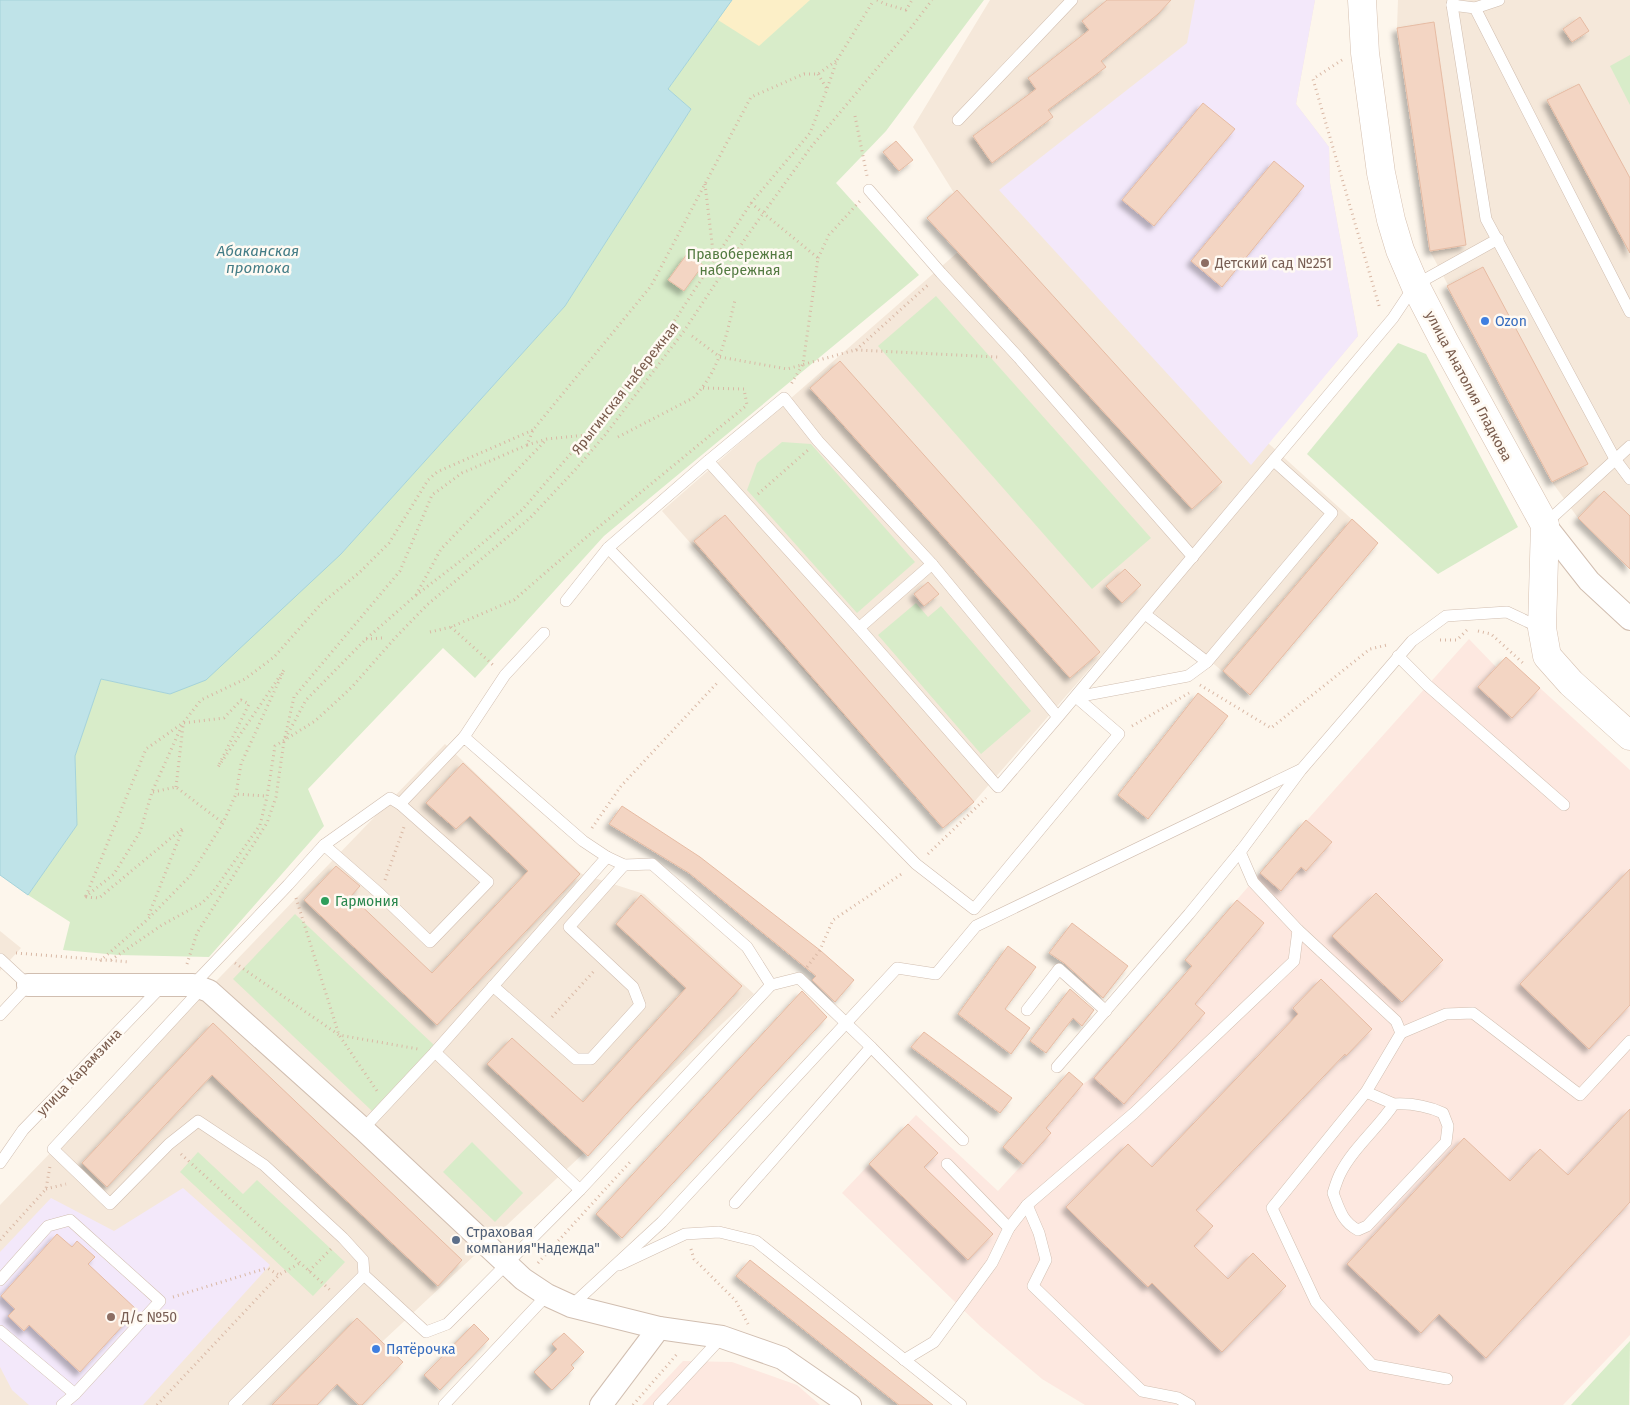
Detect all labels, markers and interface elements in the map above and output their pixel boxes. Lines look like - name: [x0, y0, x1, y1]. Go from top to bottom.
- water label: Абаканская протока: [216, 242, 299, 277]
- park label: Правобережная набережная: [687, 246, 793, 279]
- place label: Детский сад №251: [1214, 255, 1332, 272]
- marker: Детский сад №251: [1199, 257, 1211, 269]
- street label: улица Анатолия Гладкова: [1422, 308, 1516, 464]
- place label: Ozon: [1495, 313, 1527, 330]
- marker: Ozon: [1479, 315, 1491, 327]
- street label: Ярыгинская набережная: [568, 319, 682, 458]
- place label: Гармония: [335, 893, 399, 910]
- marker: Гармония: [319, 895, 331, 907]
- street label: улица Карамзина: [33, 1025, 125, 1120]
- place label: Страховая компания"Надежда": [466, 1224, 600, 1257]
- marker: Страховая компания"Надежда": [450, 1234, 462, 1246]
- place label: Д/с №50: [120, 1309, 177, 1326]
- marker: Д/с №50: [105, 1311, 117, 1323]
- place label: Пятёрочка: [386, 1341, 456, 1358]
- marker: Пятёрочка: [370, 1343, 382, 1355]

